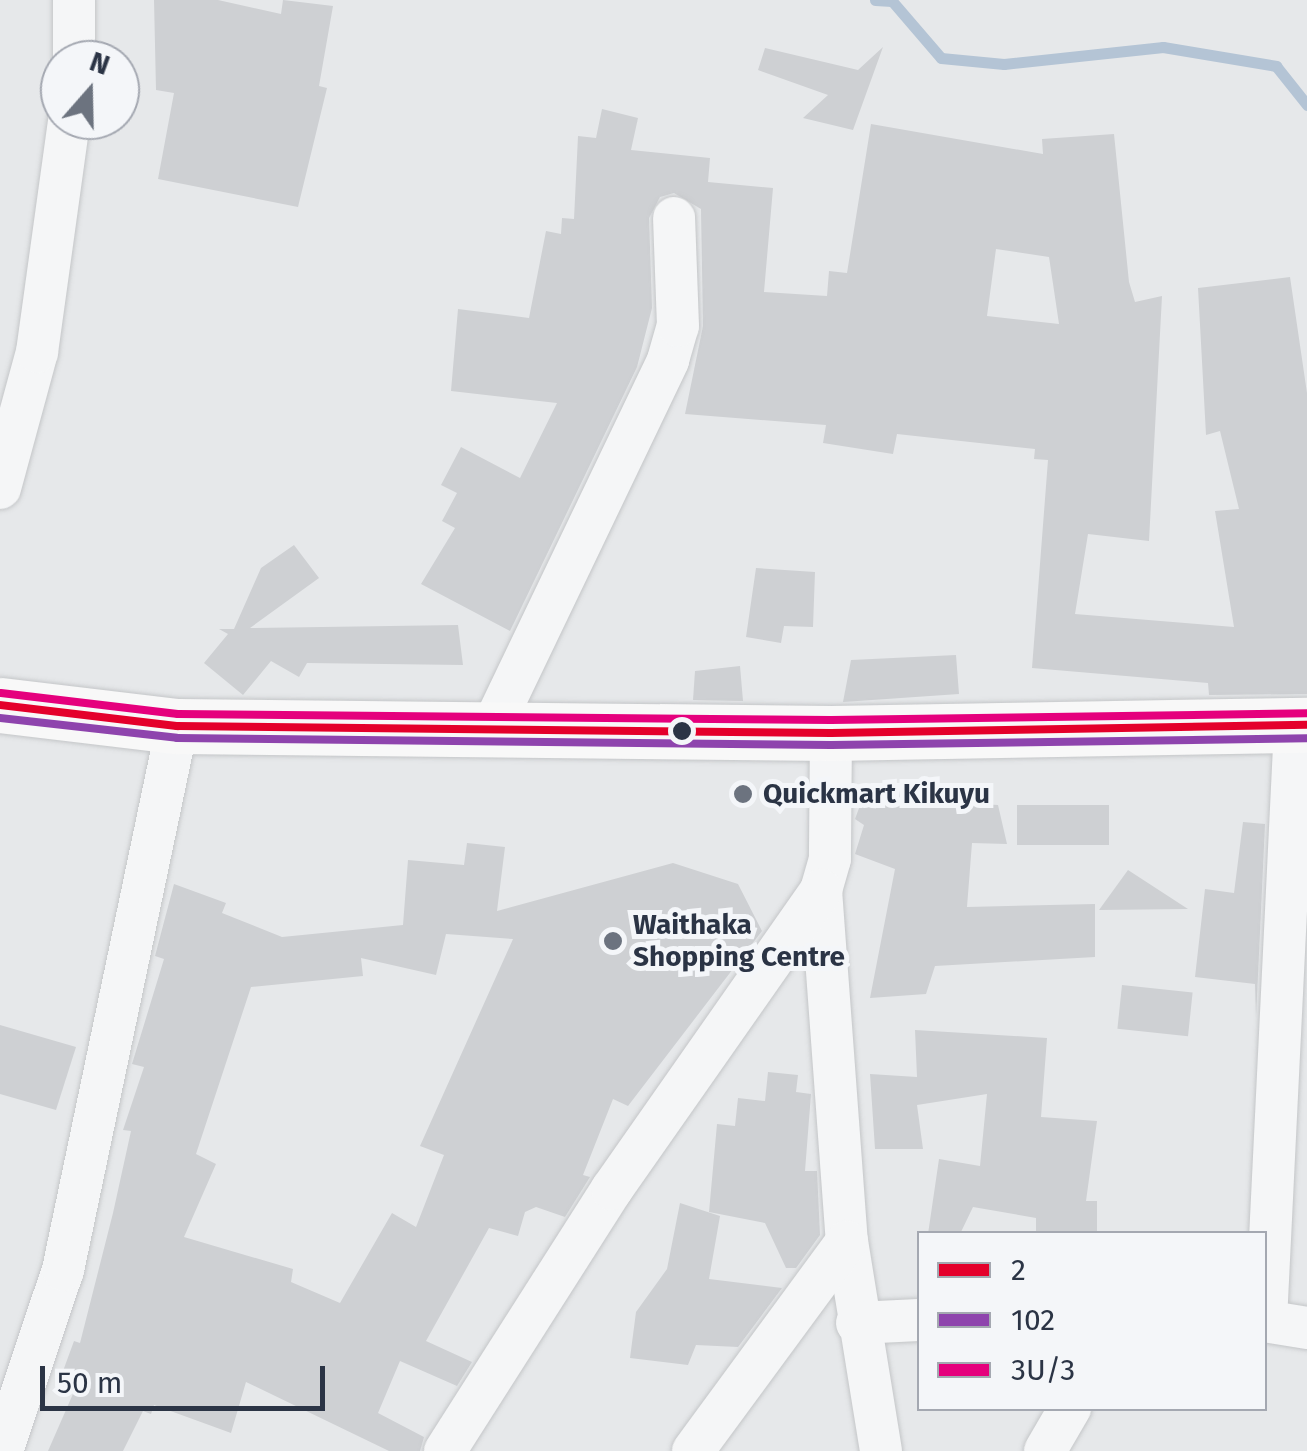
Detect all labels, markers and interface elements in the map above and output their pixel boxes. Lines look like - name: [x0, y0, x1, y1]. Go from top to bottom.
- north arrow: [40, 40, 140, 140]
- text: N: [85, 45, 114, 82]
- unlabelled marker: [672, 721, 692, 741]
- place label: Quickmart Kikuyu: [763, 777, 990, 811]
- marker: Quickmart Kikuyu: [732, 783, 754, 805]
- place label: Waithaka Shopping Centre: [633, 908, 845, 974]
- marker: Waithaka Shopping Centre: [602, 930, 624, 952]
- legend: [917, 1231, 1267, 1411]
- text: 2: [1011, 1252, 1026, 1288]
- text: 102: [1011, 1302, 1055, 1338]
- scale bar: [45, 1346, 330, 1408]
- text: 3U/3: [1011, 1352, 1075, 1388]
- text: 50 m: [57, 1365, 122, 1401]

